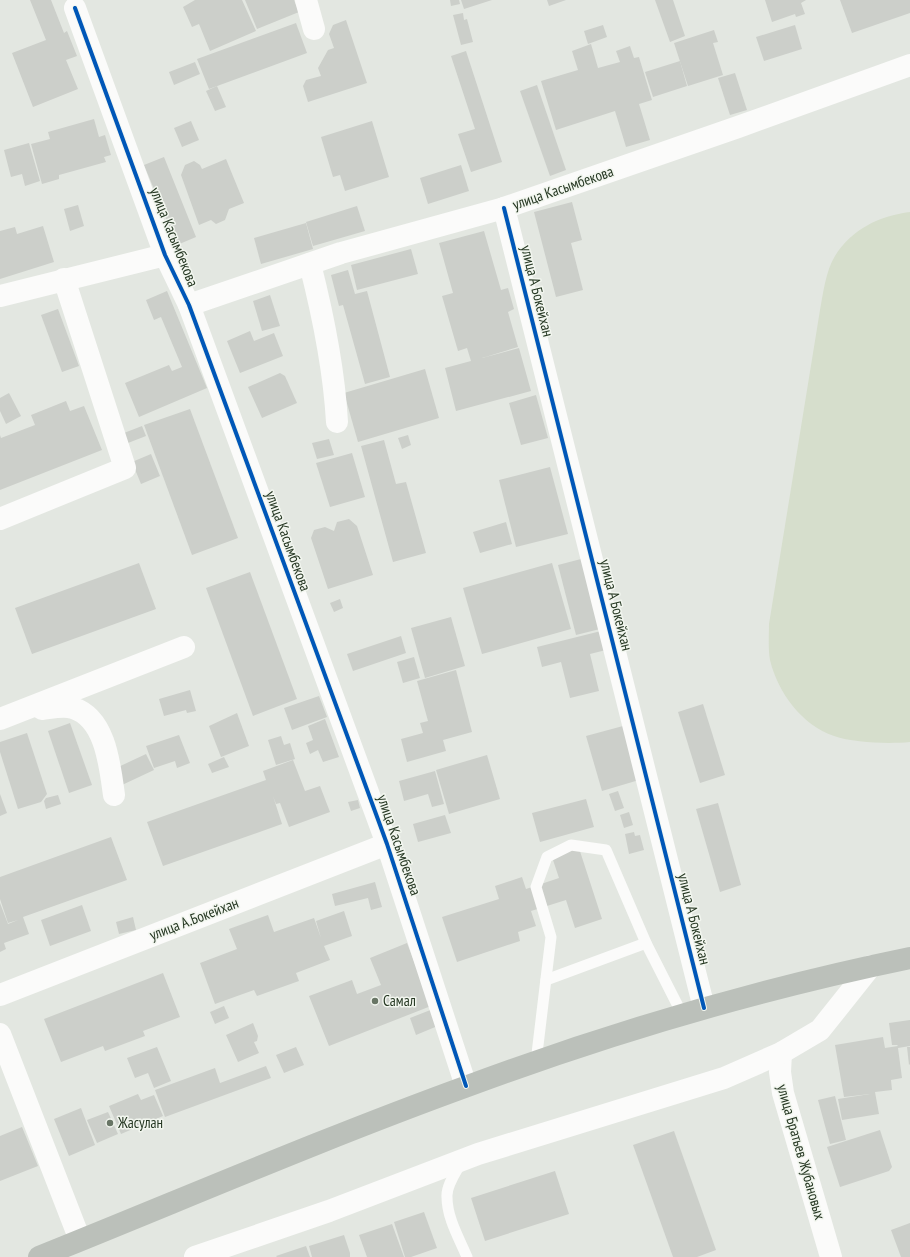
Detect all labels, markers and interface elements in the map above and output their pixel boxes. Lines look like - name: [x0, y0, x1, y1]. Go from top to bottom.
- street label: улица Касымбекова: [510, 161, 616, 214]
- street label: улица Касымбекова: [146, 184, 203, 289]
- street label: улица А Бокейхан: [517, 243, 558, 339]
- street label: улица Касымбекова: [262, 488, 315, 594]
- street label: улица А Бокейхан: [596, 557, 637, 653]
- street label: улица Касымбекова: [373, 792, 426, 898]
- street label: улица А Бокейхан: [674, 871, 715, 967]
- street label: улица А.Бокейхан: [147, 893, 241, 944]
- place label: Самал: [383, 991, 416, 1010]
- marker: Самал: [370, 996, 380, 1006]
- street label: улица Братьев Жубановых: [773, 1082, 830, 1222]
- place label: Жасулан: [117, 1113, 163, 1132]
- marker: Жасулан: [105, 1118, 115, 1128]

